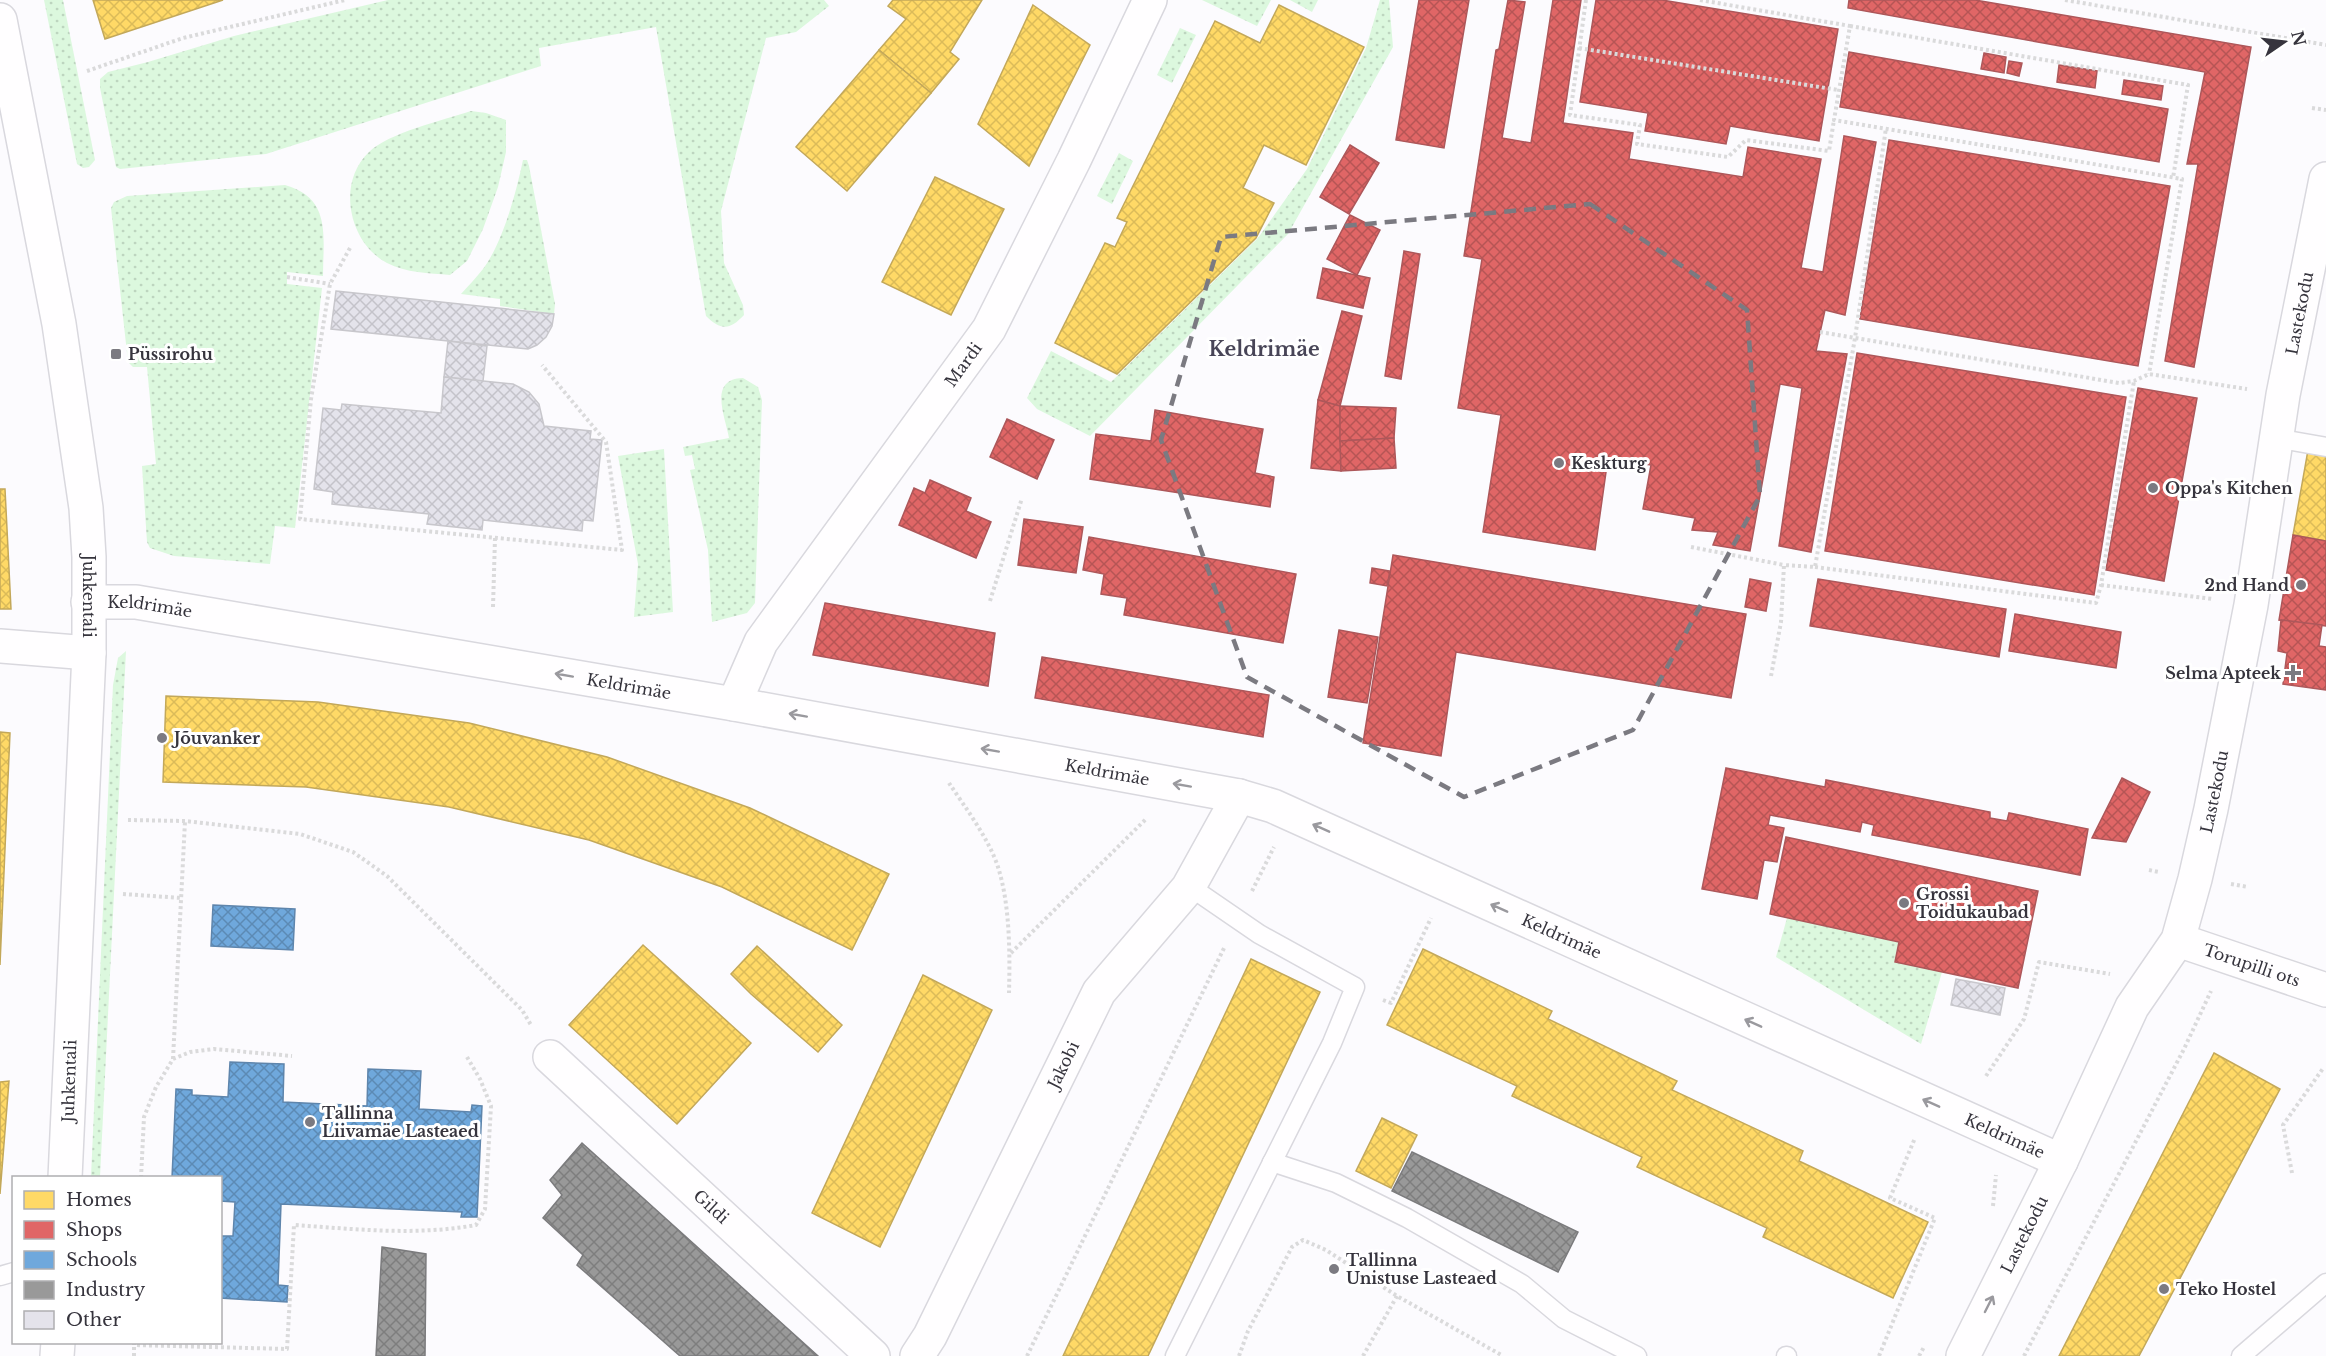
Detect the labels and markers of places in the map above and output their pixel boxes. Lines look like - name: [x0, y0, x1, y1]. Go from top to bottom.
- place label: Püssirohu: [128, 344, 213, 364]
- marker: Püssirohu: [109, 347, 123, 361]
- place label: Keskturg: [1571, 453, 1648, 473]
- marker: Keskturg: [1552, 456, 1566, 470]
- place label: Oppa's Kitchen: [2165, 478, 2293, 498]
- marker: Oppa's Kitchen: [2146, 481, 2160, 495]
- place label: 2nd Hand: [2205, 575, 2289, 595]
- marker: 2nd Hand: [2294, 578, 2308, 592]
- place label: Selma Apteek: [2165, 663, 2281, 683]
- marker: Selma Apteek: [2286, 666, 2300, 680]
- place label: Jõuvanker: [171, 728, 260, 748]
- marker: Jõuvanker: [155, 731, 169, 745]
- place label: Grossi Toidukaubad: [1916, 884, 2029, 922]
- marker: Grossi Toidukaubad: [1897, 896, 1911, 910]
- place label: Tallinna Liivamäe Lasteaed: [322, 1103, 479, 1141]
- marker: Tallinna Liivamäe Lasteaed: [303, 1115, 317, 1129]
- place label: Tallinna Unistuse Lasteaed: [1346, 1250, 1497, 1288]
- marker: Tallinna Unistuse Lasteaed: [1327, 1262, 1341, 1276]
- place label: Teko Hostel: [2176, 1279, 2277, 1299]
- marker: Teko Hostel: [2157, 1282, 2171, 1296]

